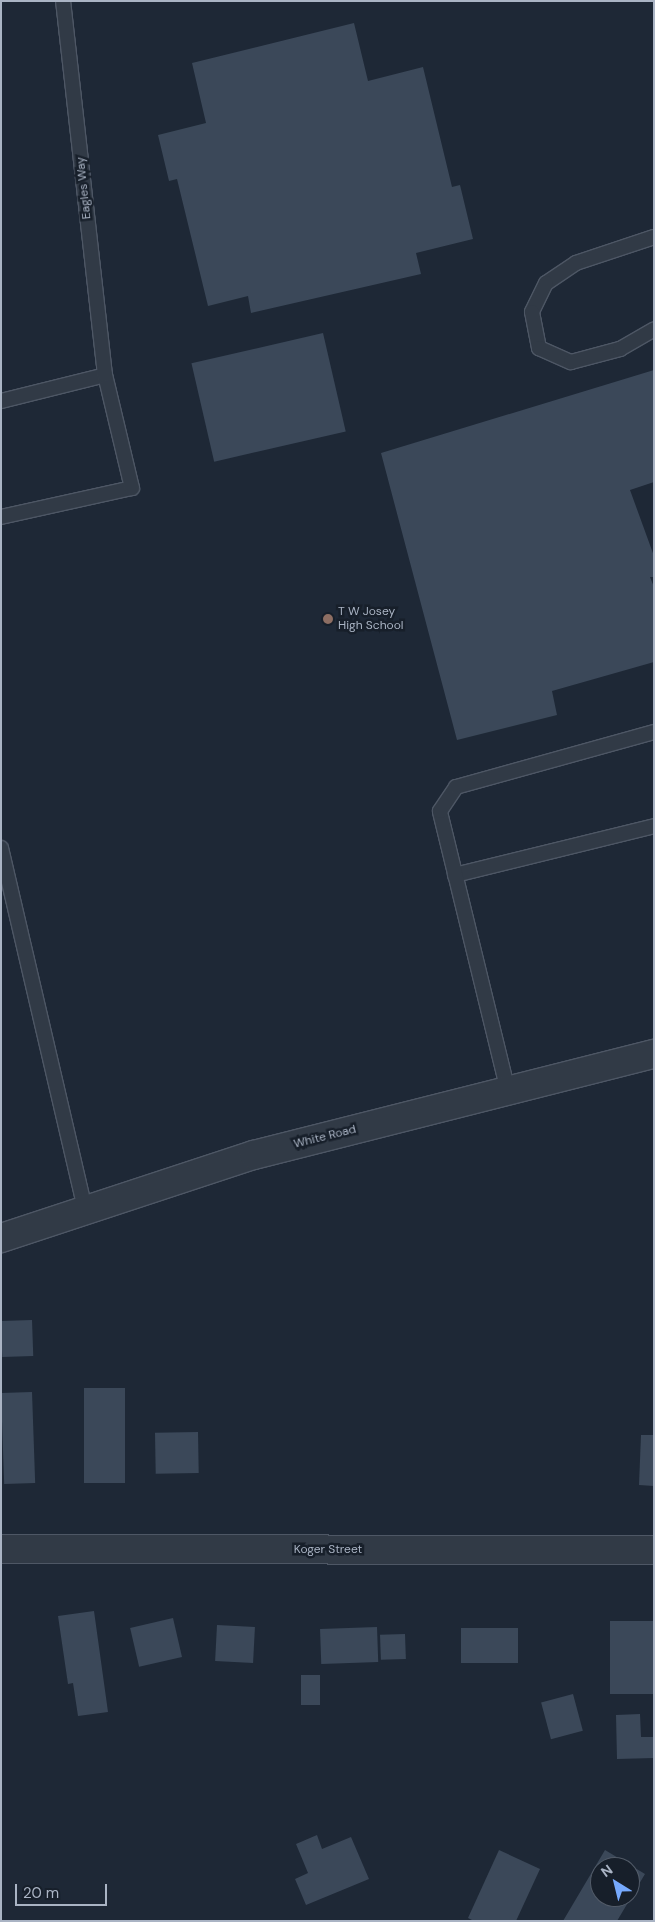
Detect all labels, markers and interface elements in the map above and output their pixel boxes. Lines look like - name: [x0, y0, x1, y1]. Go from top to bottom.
- street label: Eagles Way: [74, 156, 94, 220]
- place label: T W Josey High School: [338, 605, 403, 633]
- marker: T W Josey High School: [322, 613, 334, 625]
- street label: White Road: [292, 1122, 358, 1152]
- street label: Koger Street: [294, 1543, 362, 1557]
- north arrow: [590, 1857, 640, 1907]
- text: N: [597, 1860, 616, 1881]
- scale bar: [18, 1874, 110, 1906]
- text: 20 m: [23, 1883, 59, 1903]

